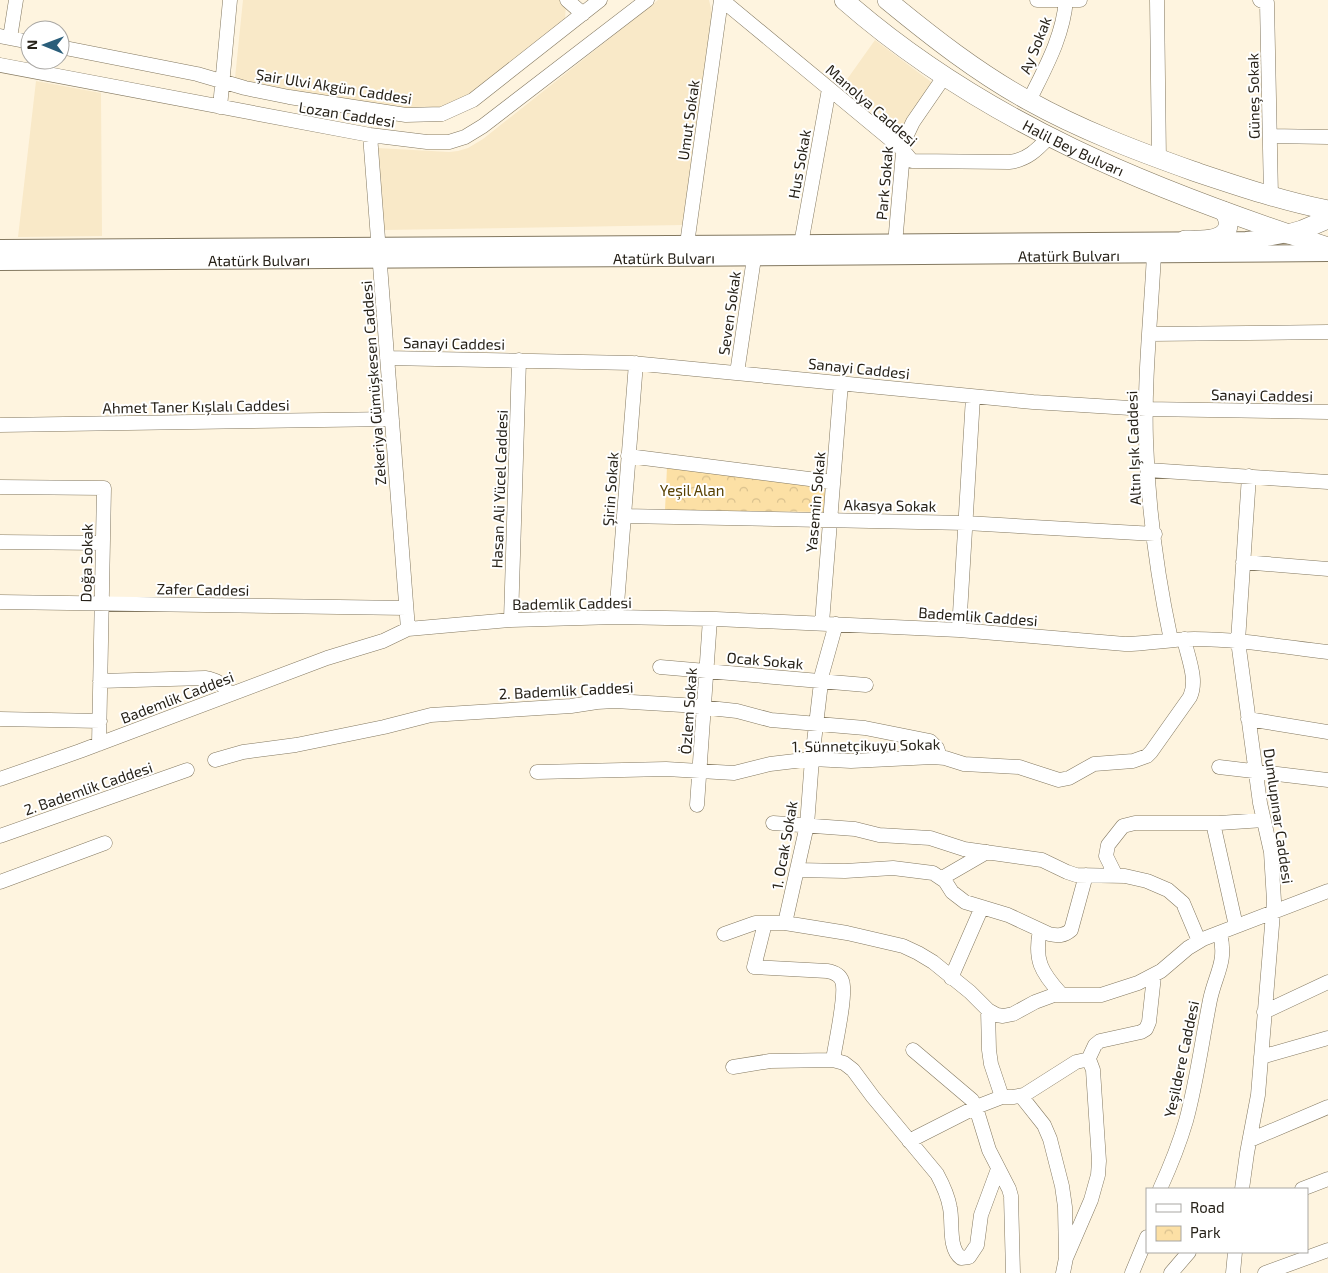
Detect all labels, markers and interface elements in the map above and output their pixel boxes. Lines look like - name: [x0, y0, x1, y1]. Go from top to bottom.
- street label: Ay Sokak: [1015, 13, 1055, 76]
- north arrow: [20, 20, 70, 70]
- text: N: [23, 40, 40, 50]
- street label: Güneş Sokak: [1243, 52, 1264, 139]
- street label: Manolya Caddesi: [822, 60, 922, 150]
- street label: Şair Ulvi Akgün Caddesi: [255, 65, 413, 108]
- street label: Umut Sokak: [673, 78, 703, 161]
- street label: Lozan Caddesi: [297, 97, 397, 131]
- street label: Halil Bey Bulvarı: [1020, 116, 1127, 180]
- street label: Hus Sokak: [784, 128, 814, 200]
- street label: Park Sokak: [872, 145, 896, 221]
- street label: Atatürk Bulvarı: [1018, 246, 1120, 265]
- street label: Atatürk Bulvarı: [613, 249, 715, 267]
- street label: Atatürk Bulvarı: [208, 251, 310, 269]
- street label: Seven Sokak: [714, 269, 744, 356]
- street label: Zekeriya Gümüşkesen Caddesi: [357, 280, 390, 486]
- street label: Sanayi Caddesi: [403, 333, 505, 353]
- street label: Sanayi Caddesi: [807, 354, 911, 382]
- street label: Sanayi Caddesi: [1211, 385, 1313, 405]
- street label: Altın Işık Caddesi: [1122, 390, 1145, 506]
- street label: Ahmet Taner Kışlalı Caddesi: [102, 395, 290, 418]
- street label: Hasan Ali Yücel Caddesi: [487, 409, 511, 569]
- street label: Şirin Sokak: [598, 451, 623, 527]
- street label: Yasemin Sokak: [802, 451, 828, 553]
- park label: Yeşil Alan: [660, 481, 724, 500]
- street label: Akasya Sokak: [844, 495, 937, 515]
- street label: Doğa Sokak: [76, 523, 96, 603]
- street label: Zafer Caddesi: [156, 579, 250, 599]
- street label: Bademlik Caddesi: [512, 593, 632, 613]
- street label: Bademlik Caddesi: [918, 603, 1038, 629]
- street label: Ocak Sokak: [726, 648, 804, 672]
- street label: Bademlik Caddesi: [118, 667, 236, 727]
- street label: Özlem Sokak: [676, 667, 700, 755]
- street label: 2. Bademlik Caddesi: [498, 677, 634, 703]
- street label: 1. Sünnetçikuyu Sokak: [792, 735, 941, 756]
- street label: Dumlupınar Caddesi: [1261, 747, 1297, 885]
- street label: 2. Bademlik Caddesi: [21, 758, 155, 818]
- street label: 1. Ocak Sokak: [767, 799, 801, 891]
- street label: Yeşildere Caddesi: [1160, 999, 1203, 1119]
- legend: [1146, 1188, 1308, 1253]
- text: Road: [1190, 1198, 1225, 1216]
- text: Park: [1190, 1223, 1221, 1241]

